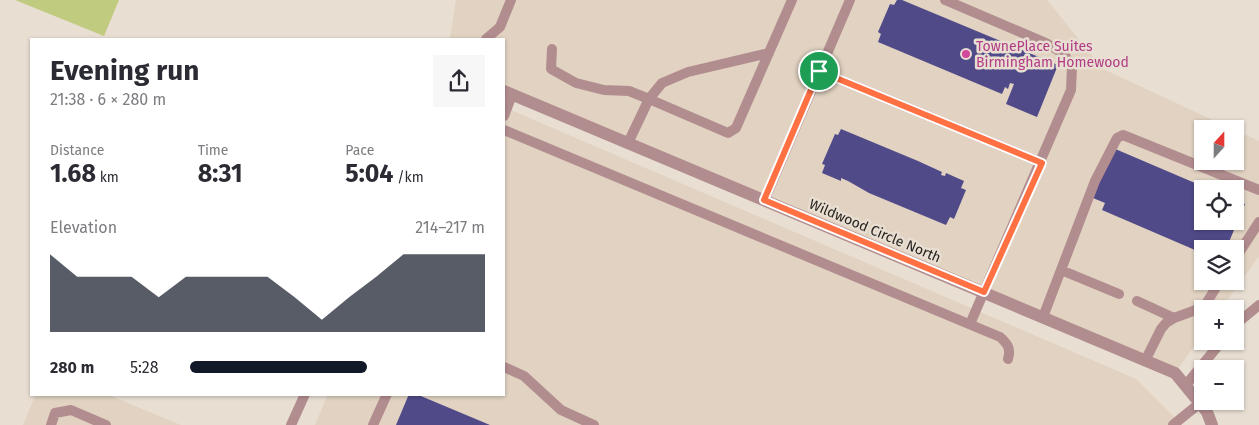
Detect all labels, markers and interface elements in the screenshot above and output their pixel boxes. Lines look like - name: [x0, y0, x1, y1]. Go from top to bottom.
- place label: TownePlace Suites Birmingham Homewood: [976, 38, 1129, 71]
- marker: TownePlace Suites Birmingham Homewood: [960, 48, 972, 60]
- pin: [798, 50, 840, 92]
- text: Evening run: [50, 54, 199, 87]
- button: share: [433, 55, 485, 107]
- icon: arrive: [805, 57, 833, 85]
- text: 21:38 · 6 × 280 m: [50, 90, 166, 109]
- north arrow: [1194, 120, 1244, 170]
- map controls: [1194, 120, 1244, 410]
- text: Distance: [50, 142, 104, 159]
- text: Time: [198, 142, 228, 159]
- text: Pace: [345, 142, 374, 159]
- text: 1.68: [50, 159, 96, 189]
- text: 8:31: [198, 159, 243, 189]
- text: 5:04: [345, 159, 393, 189]
- text: km: [96, 169, 119, 186]
- text: /km: [393, 169, 424, 186]
- button: locate: [1194, 180, 1244, 230]
- street label: Wildwood Circle North: [806, 196, 944, 266]
- text: Elevation: [50, 218, 117, 237]
- text: 214–217 m: [415, 218, 485, 237]
- button: layers: [1194, 240, 1244, 290]
- button: +: [1194, 300, 1244, 350]
- text: 280 m: [50, 358, 94, 377]
- text: 5:28: [130, 358, 159, 377]
- button: −: [1194, 360, 1244, 410]

